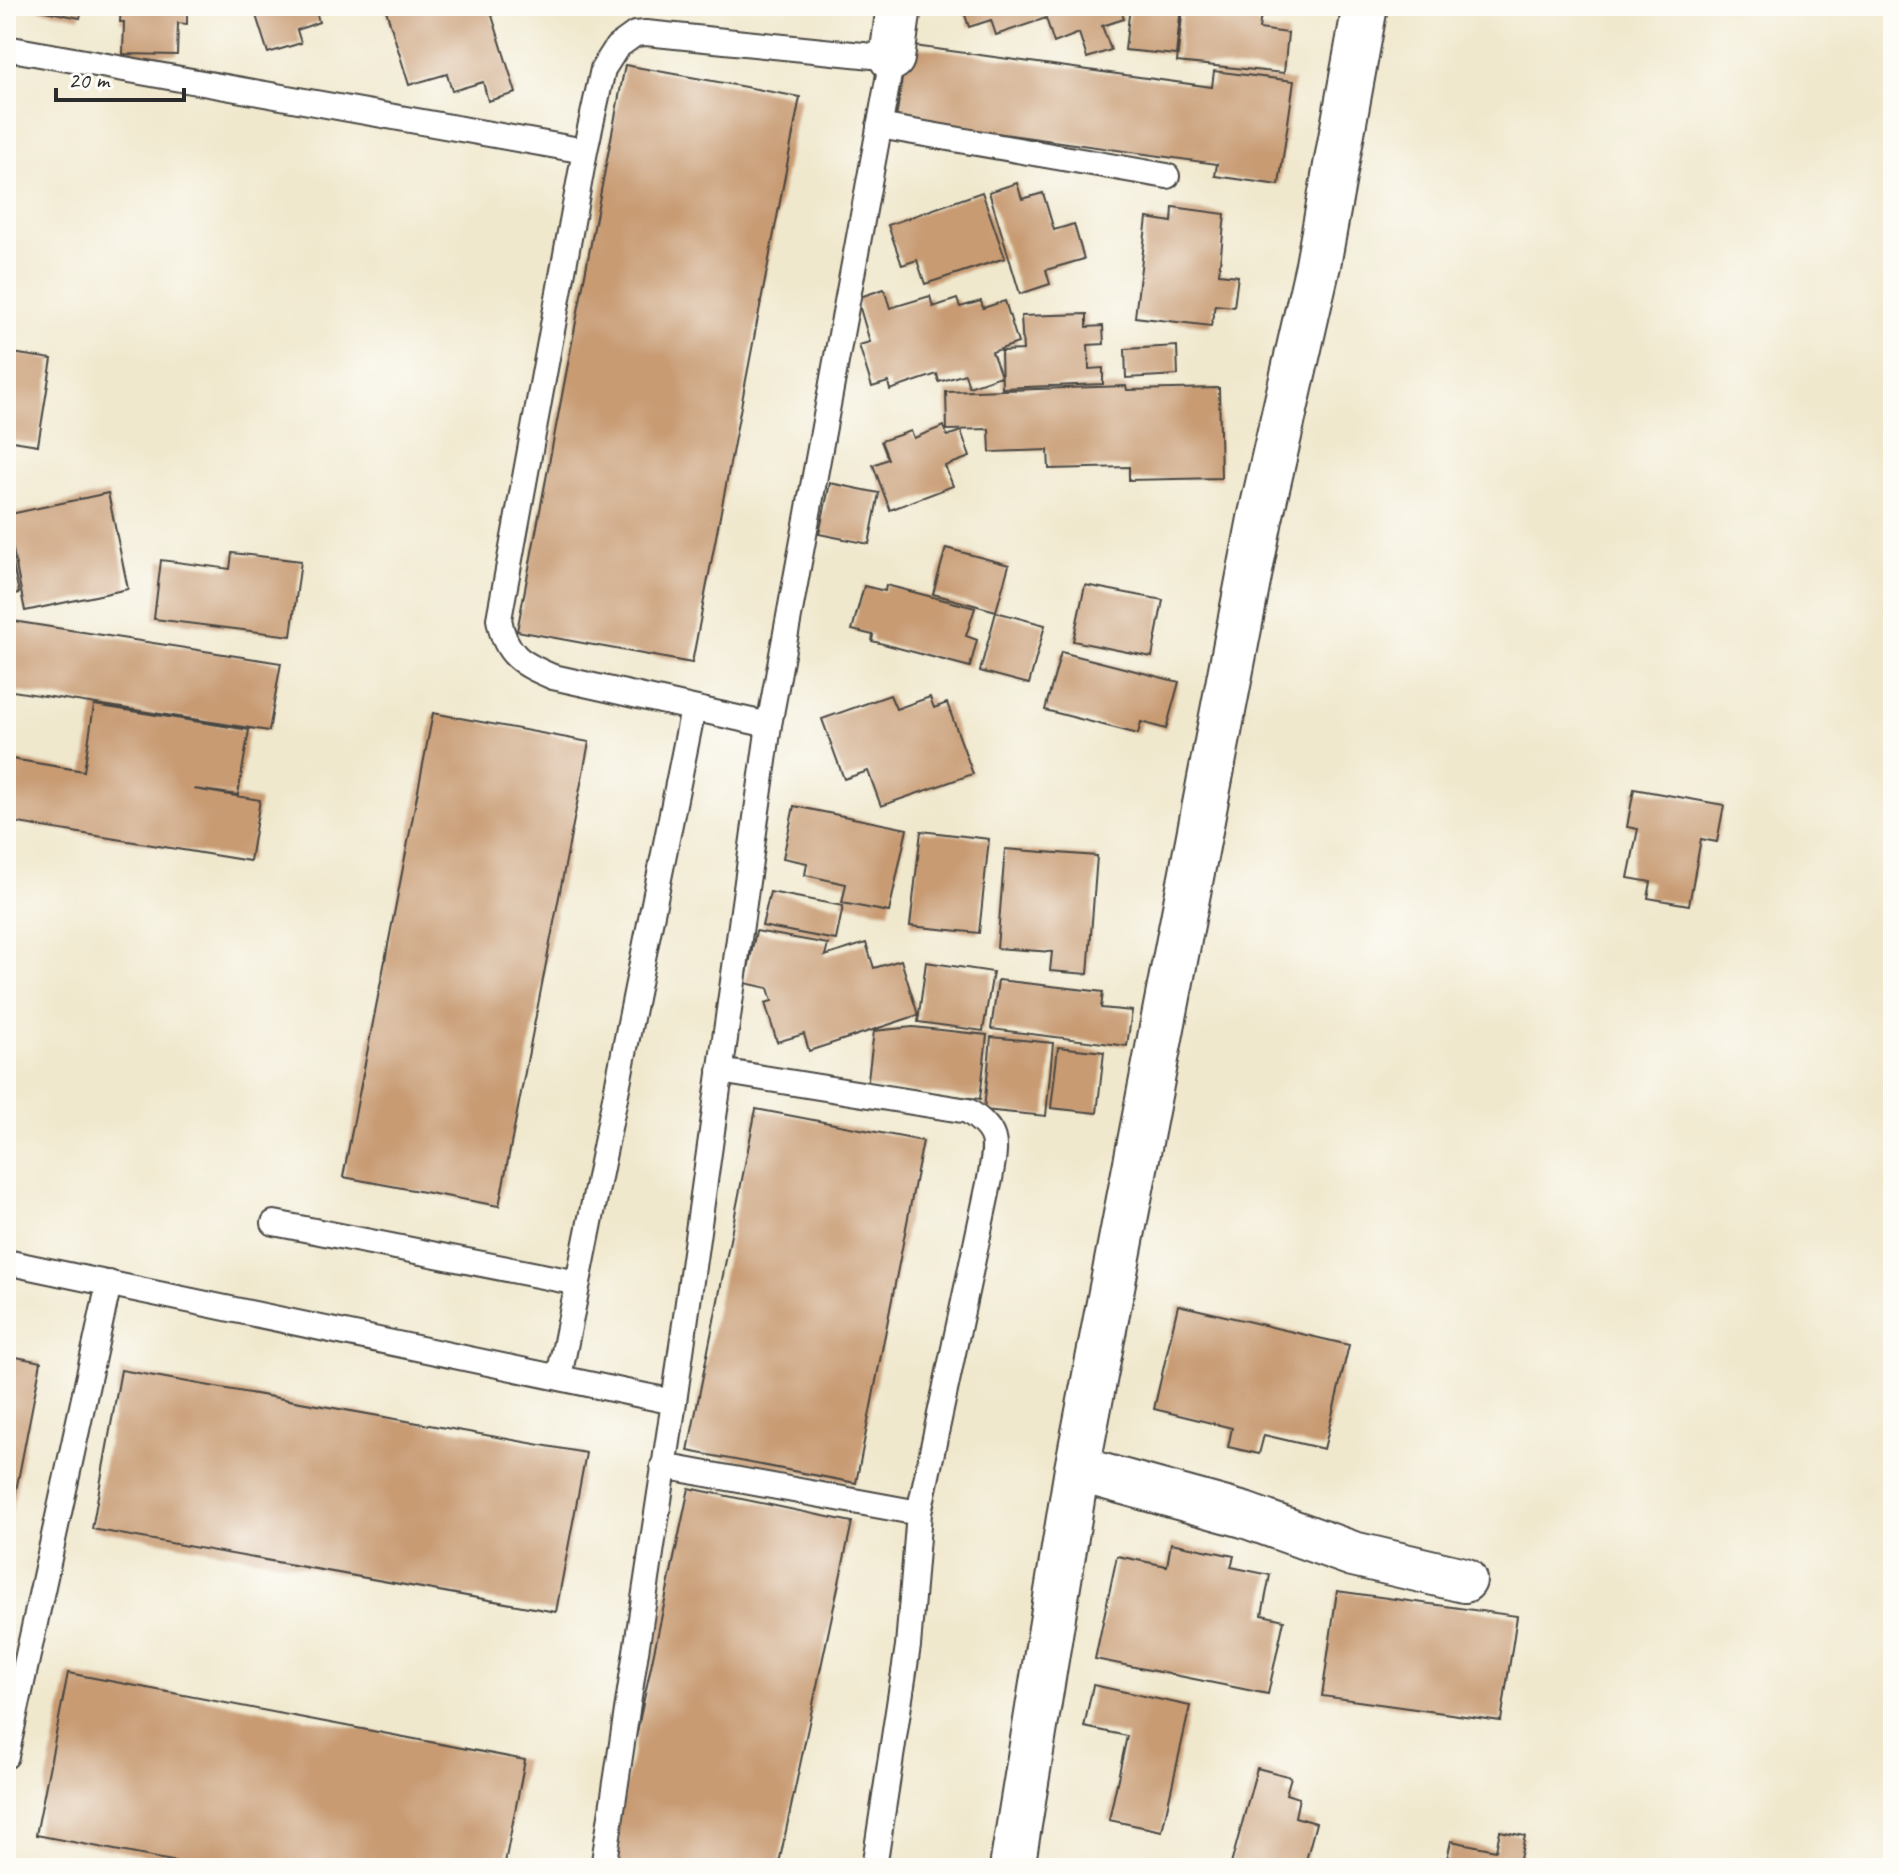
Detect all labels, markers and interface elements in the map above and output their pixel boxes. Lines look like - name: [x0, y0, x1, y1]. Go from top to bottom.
- scale bar: [56, 52, 184, 102]
- text: 20 m: [68, 65, 111, 95]

